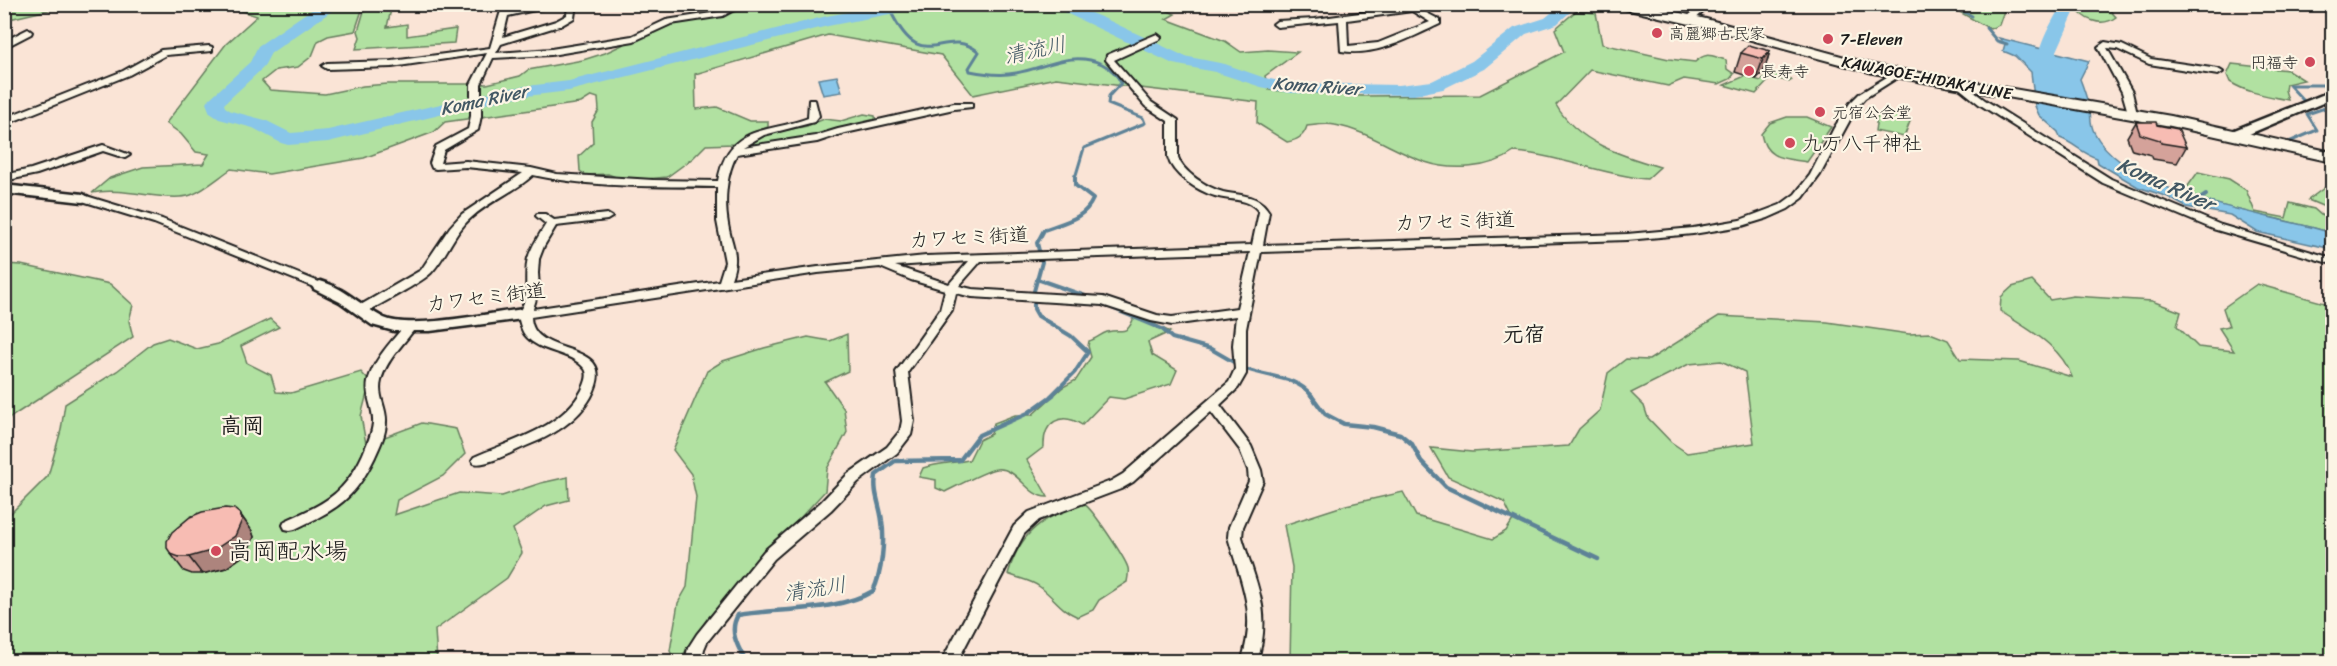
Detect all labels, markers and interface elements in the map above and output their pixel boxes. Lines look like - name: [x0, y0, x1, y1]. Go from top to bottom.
- place label: 高麗郷古民家: [1669, 19, 1765, 48]
- water label: 清流川: [1000, 25, 1070, 75]
- place label: 7-Eleven: [1840, 25, 1903, 54]
- marker: 高麗郷古民家: [1650, 26, 1664, 40]
- marker: 7-Eleven: [1821, 32, 1835, 46]
- street label: KAWAGOE-HIDAKA LINE: [1839, 47, 2016, 108]
- place label: 円福寺: [2250, 48, 2298, 77]
- marker: 円福寺: [2303, 55, 2317, 69]
- place label: 長寿寺: [1761, 57, 1809, 86]
- marker: 長寿寺: [1742, 64, 1756, 78]
- water label: Koma River: [1272, 67, 1366, 105]
- water label: Koma River: [437, 74, 534, 125]
- place label: 元宿公会堂: [1832, 98, 1912, 127]
- marker: 元宿公会堂: [1813, 105, 1827, 119]
- place label: 九万八千神社: [1802, 126, 1922, 161]
- marker: 九万八千神社: [1783, 136, 1797, 150]
- water label: Koma River: [2111, 146, 2224, 224]
- street label: カワセミ街道: [1394, 202, 1516, 241]
- street label: カワセミ街道: [908, 217, 1030, 258]
- street label: カワセミ街道: [424, 273, 548, 322]
- district label: 元宿: [1503, 315, 1545, 353]
- district label: 高岡: [220, 406, 264, 445]
- place label: 高岡配水場: [228, 530, 348, 572]
- marker: 高岡配水場: [209, 544, 223, 558]
- water label: 清流川: [781, 565, 849, 613]

